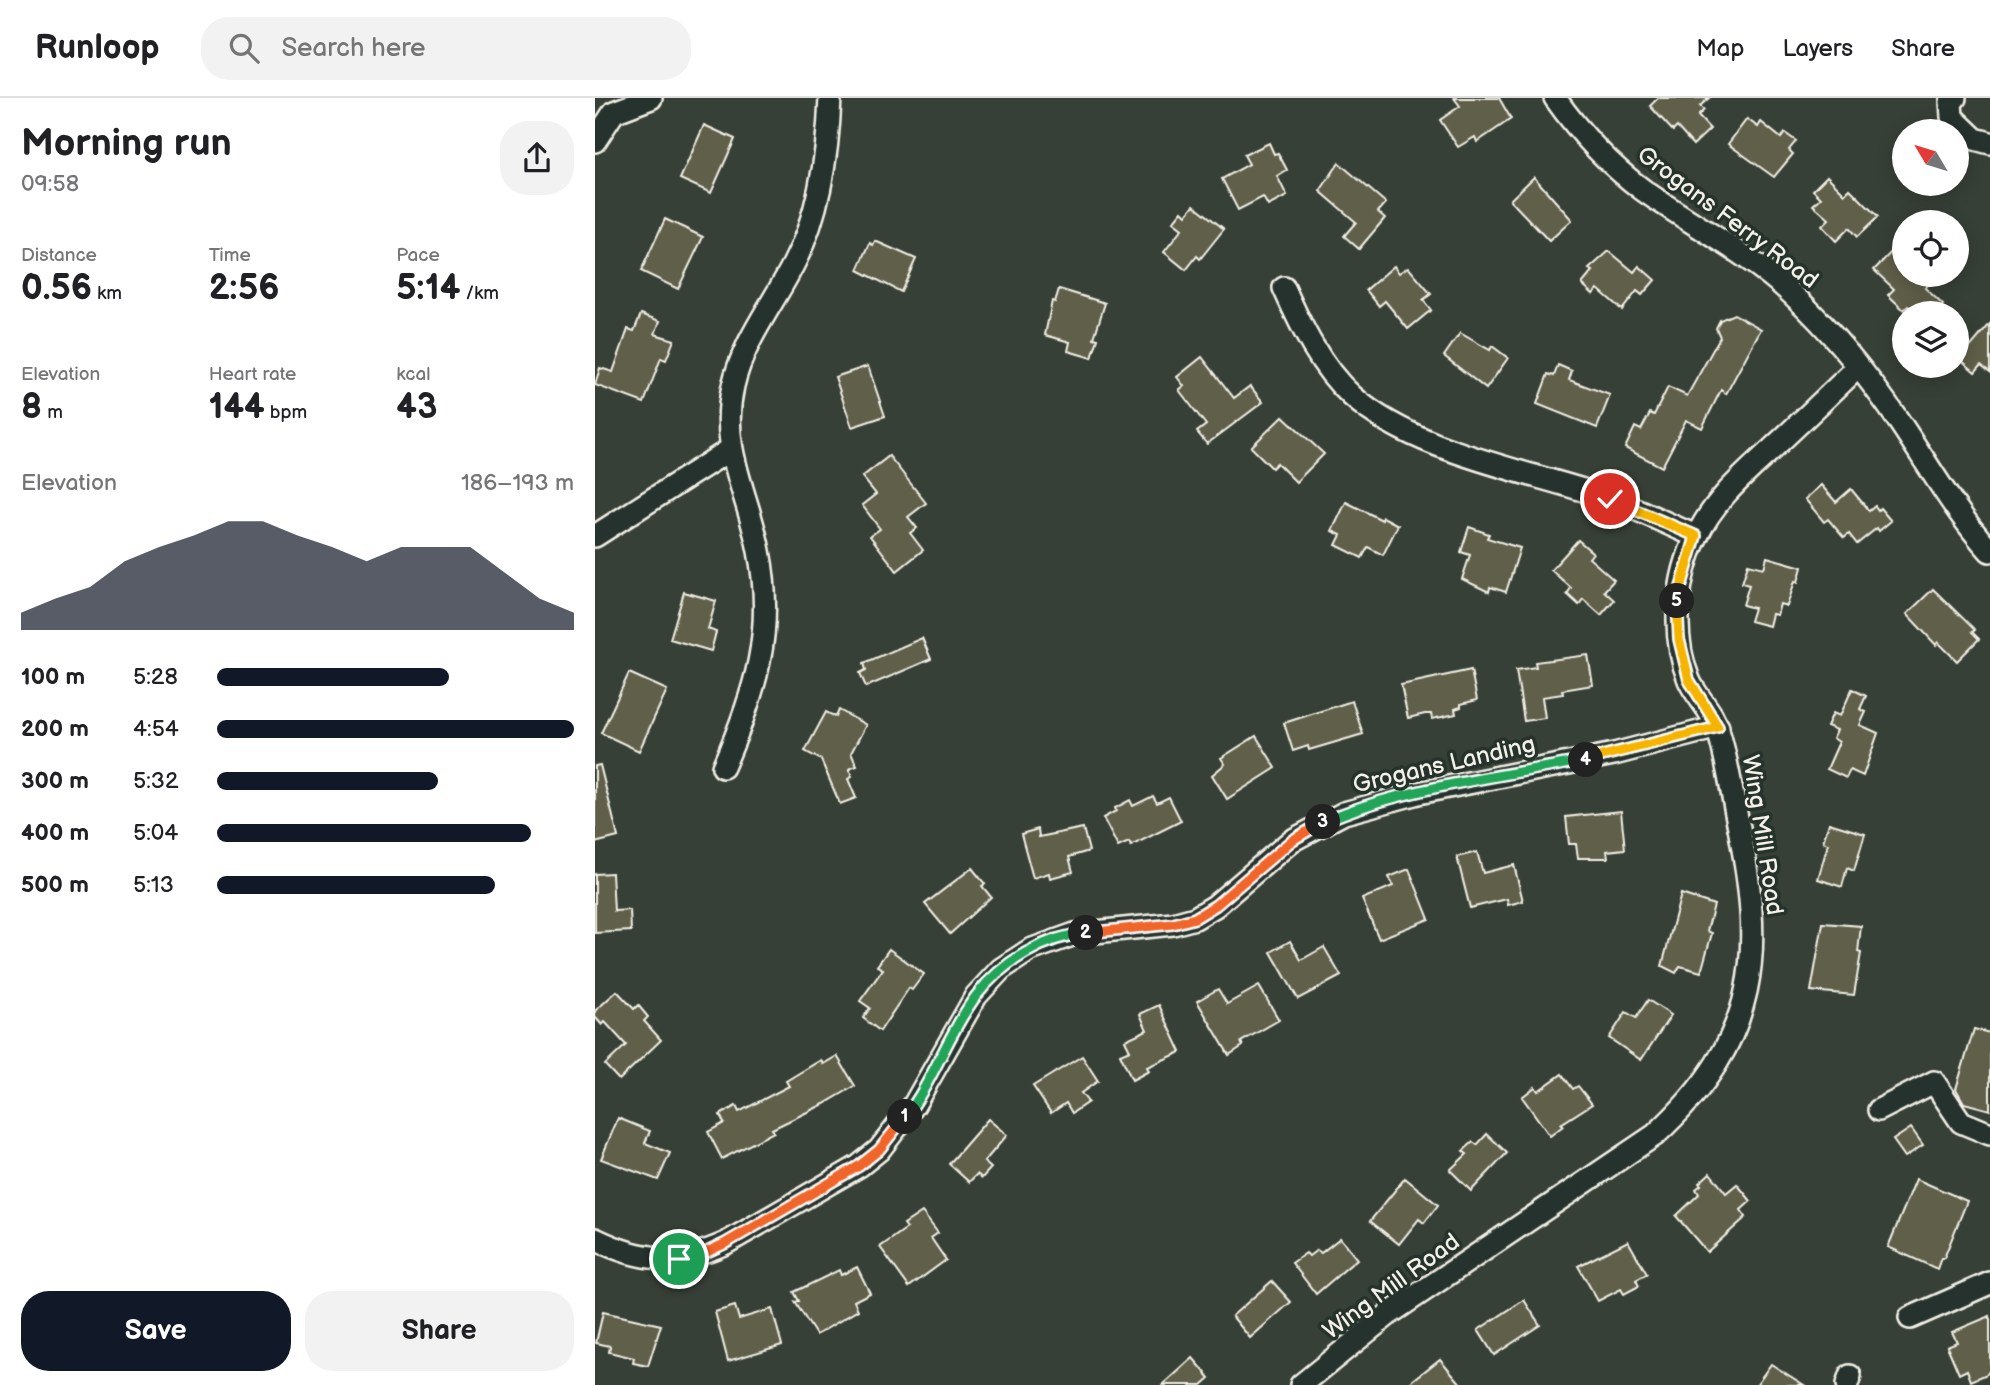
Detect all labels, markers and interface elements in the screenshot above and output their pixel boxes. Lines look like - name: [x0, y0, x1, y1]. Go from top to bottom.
- search box: [201, 17, 691, 80]
- text: Runloop: [35, 28, 159, 68]
- icon: search: [225, 29, 263, 67]
- text: Search here: [281, 33, 425, 64]
- text: Map: [1696, 34, 1744, 63]
- text: Layers: [1782, 34, 1853, 63]
- text: Share: [1891, 34, 1955, 63]
- north arrow: [1892, 119, 1969, 196]
- map controls: [1892, 119, 1969, 378]
- text: Morning run: [21, 121, 232, 166]
- button: share: [500, 121, 574, 195]
- street label: Grogans Ferry Road: [1631, 140, 1824, 295]
- text: 09:58: [21, 170, 79, 198]
- button: locate: [1892, 210, 1969, 287]
- text: Distance: [21, 244, 97, 267]
- text: Time: [209, 244, 251, 267]
- text: Pace: [396, 244, 440, 267]
- text: 0.56: [21, 267, 92, 310]
- text: 2:56: [209, 267, 279, 310]
- text: 5:14: [396, 267, 460, 310]
- text: km: [92, 282, 122, 305]
- text: /km: [460, 282, 499, 305]
- button: layers: [1892, 301, 1969, 378]
- text: Elevation: [21, 363, 100, 386]
- text: Heart rate: [209, 363, 296, 386]
- text: kcal: [396, 363, 430, 386]
- text: 8: [21, 386, 42, 429]
- text: 144: [209, 386, 265, 429]
- text: 43: [396, 386, 437, 429]
- text: m: [42, 401, 63, 424]
- text: bpm: [265, 401, 307, 424]
- text: Elevation: [21, 469, 117, 497]
- text: 186–193 m: [461, 469, 574, 497]
- pin: [1580, 469, 1640, 529]
- icon: check: [1591, 480, 1629, 518]
- pin: 5: [1659, 584, 1695, 618]
- text: 5: [1671, 589, 1682, 612]
- text: 100 m: [21, 663, 85, 691]
- text: 5:28: [133, 663, 178, 691]
- text: 200 m: [21, 715, 89, 743]
- text: 4:54: [133, 715, 179, 743]
- street label: Grogans Landing: [1350, 729, 1538, 800]
- pin: 4: [1569, 742, 1604, 778]
- text: 4: [1580, 748, 1591, 771]
- street label: Wing Mill Road: [1736, 753, 1789, 917]
- text: 300 m: [21, 767, 89, 795]
- text: 5:32: [133, 767, 179, 795]
- pin: 3: [1305, 804, 1341, 840]
- text: 3: [1317, 810, 1328, 833]
- text: 400 m: [21, 819, 89, 847]
- text: 5:04: [133, 819, 178, 847]
- text: 500 m: [21, 871, 89, 899]
- text: 5:13: [133, 871, 174, 899]
- pin: 2: [1069, 916, 1103, 950]
- text: 2: [1080, 921, 1091, 944]
- pin: 1: [887, 1100, 923, 1134]
- text: 1: [901, 1105, 909, 1128]
- street label: Wing Mill Road: [1317, 1227, 1465, 1346]
- pin: [649, 1229, 709, 1289]
- icon: arrive: [660, 1240, 698, 1278]
- button: Save: [21, 1291, 291, 1371]
- button: Share: [305, 1291, 574, 1371]

